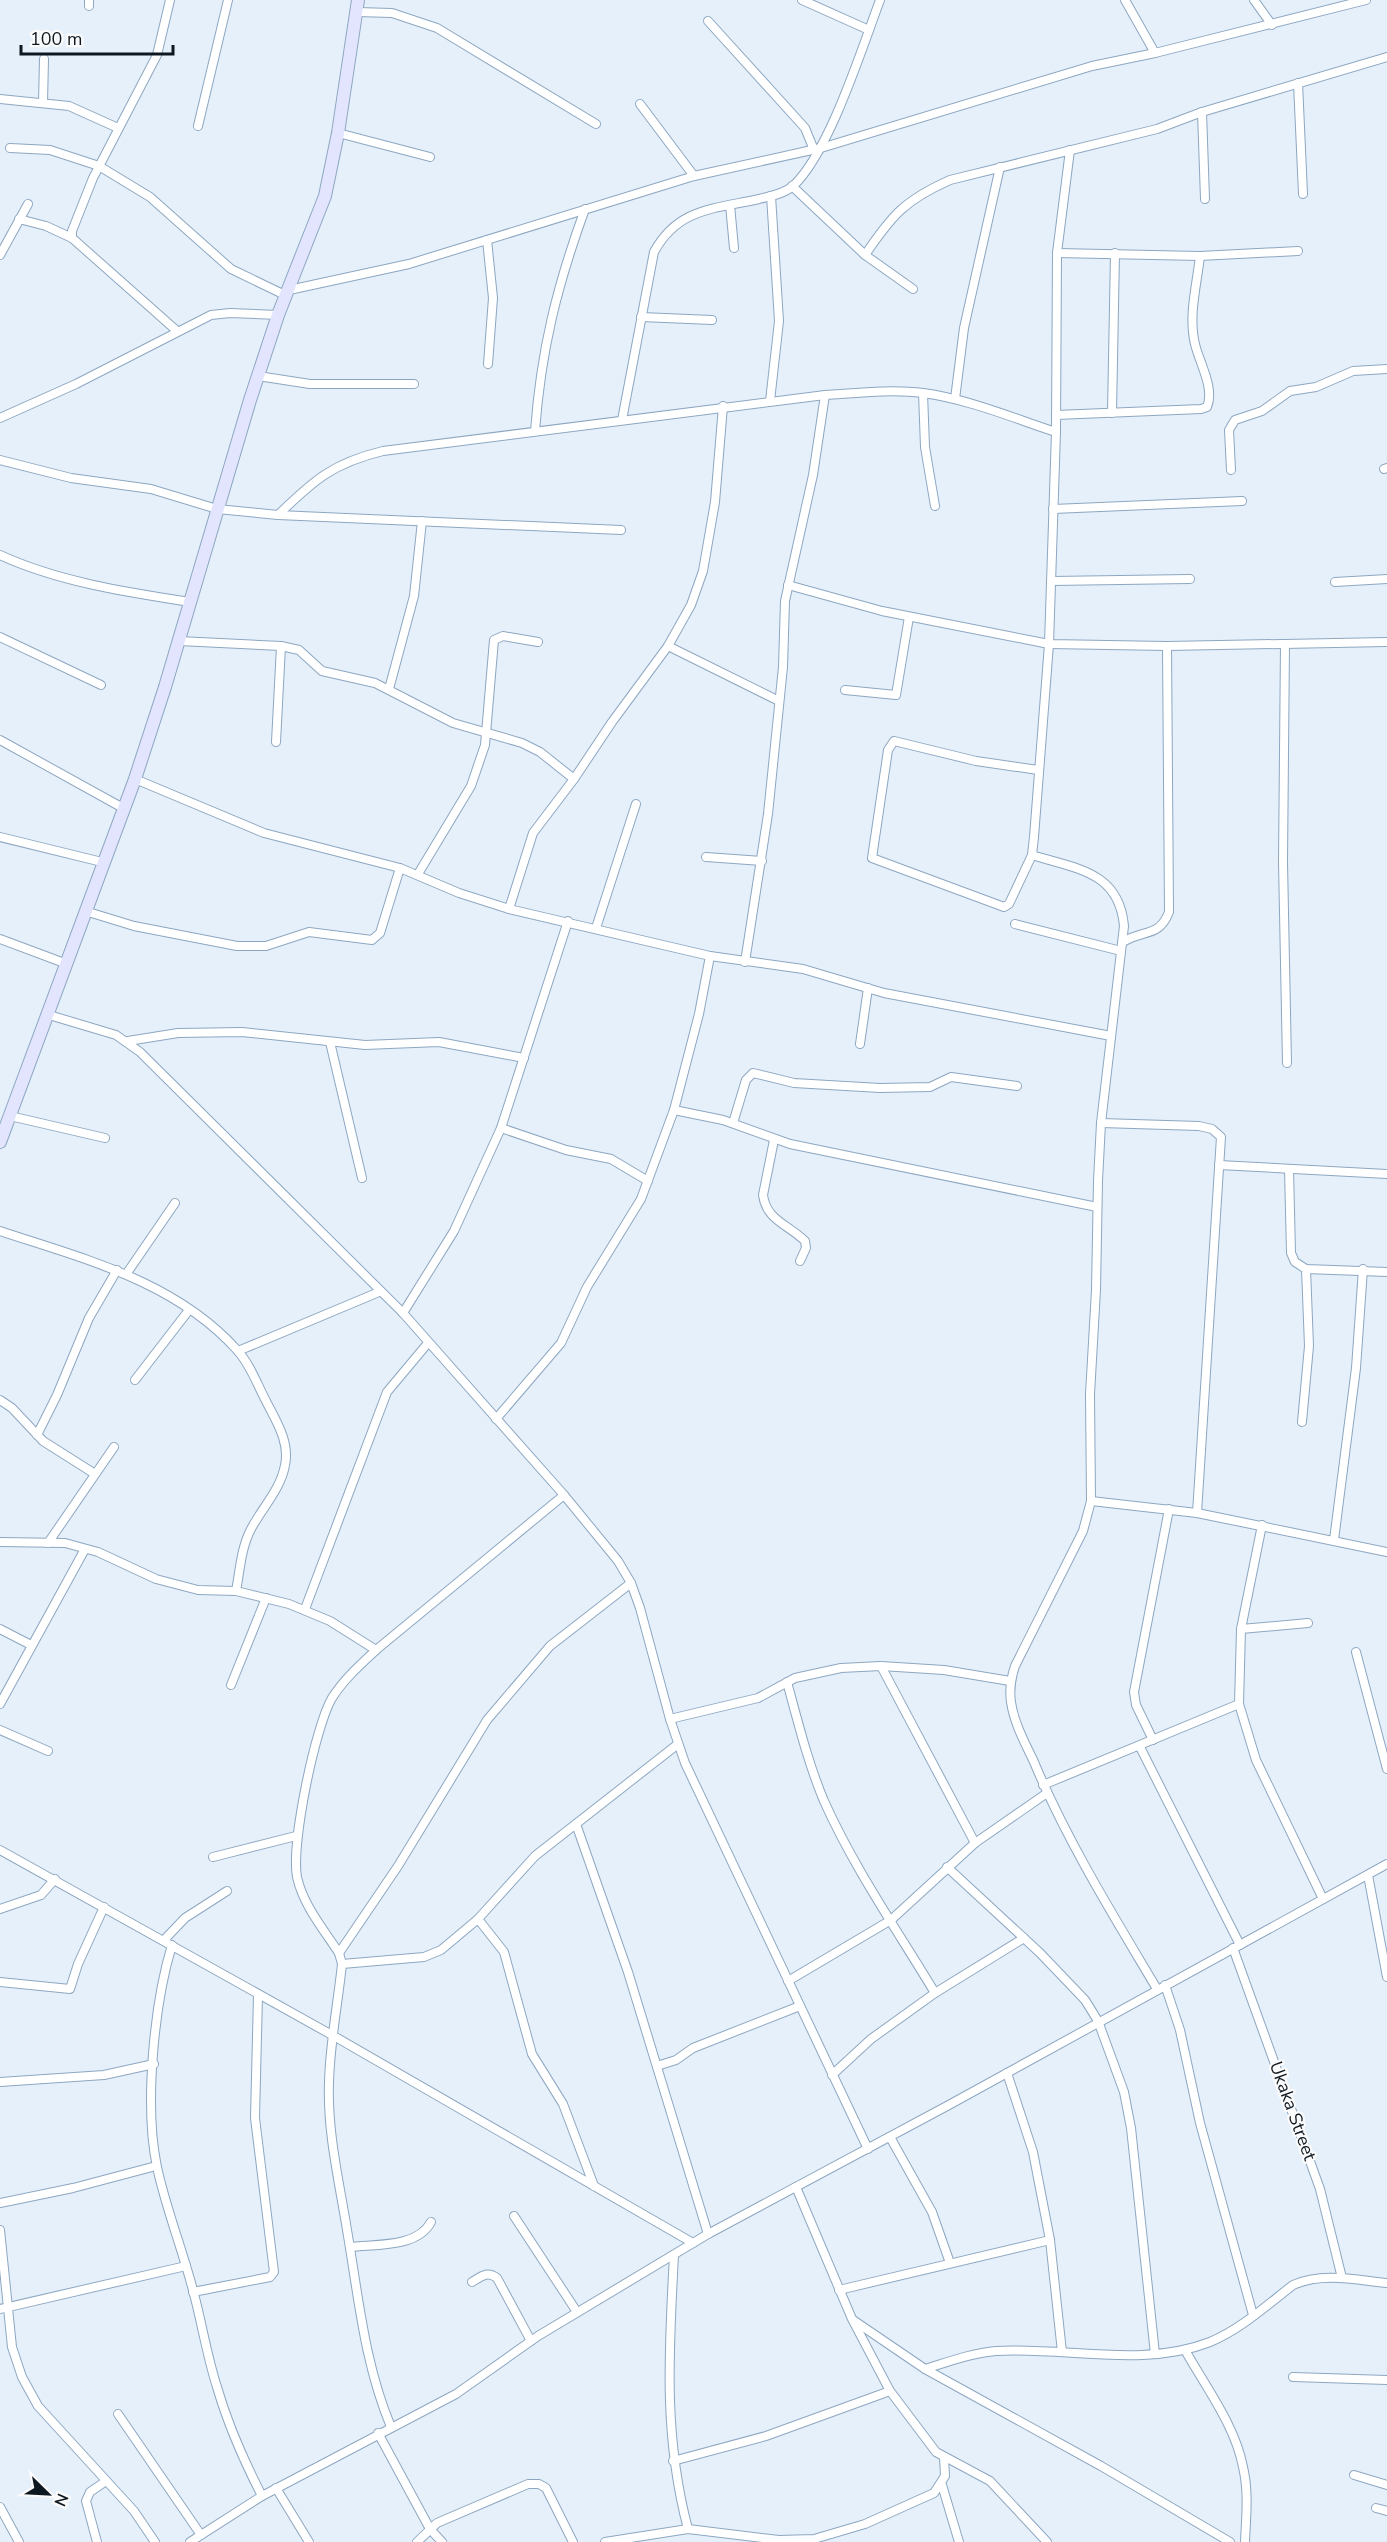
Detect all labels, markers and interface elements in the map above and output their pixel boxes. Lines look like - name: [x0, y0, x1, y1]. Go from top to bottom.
- scale bar: [21, 18, 172, 56]
- text: 100 m: [30, 27, 82, 51]
- street label: Ukaka Street: [1264, 2058, 1322, 2164]
- north arrow: [18, 2464, 78, 2524]
- text: N: [48, 2490, 73, 2510]

